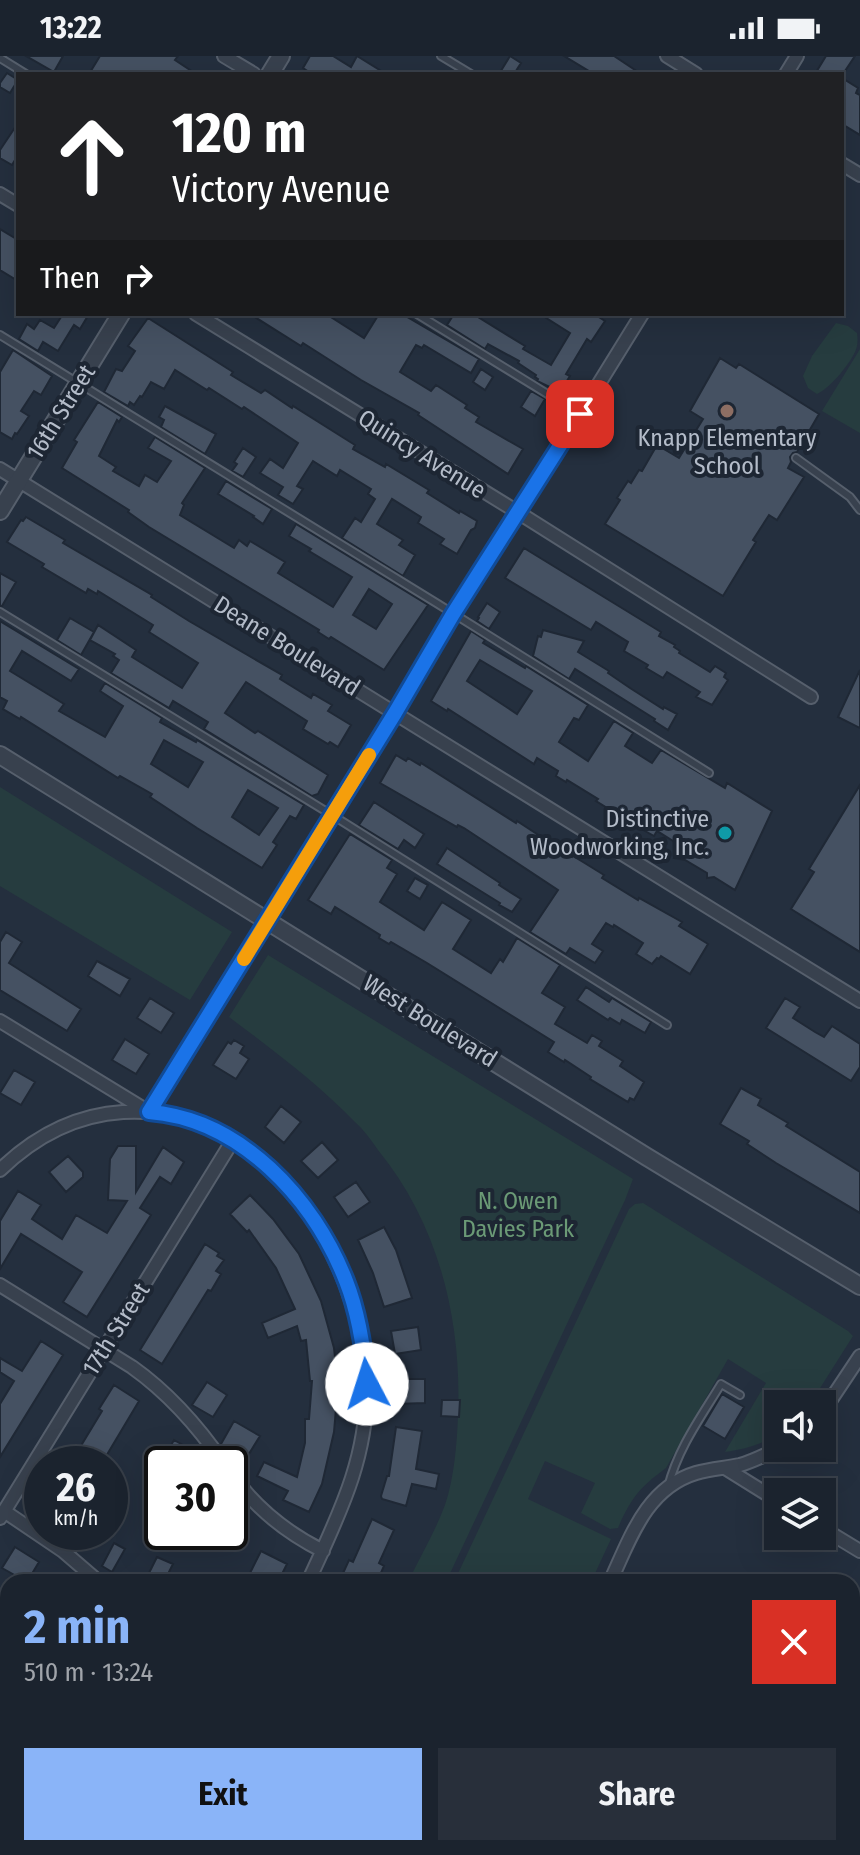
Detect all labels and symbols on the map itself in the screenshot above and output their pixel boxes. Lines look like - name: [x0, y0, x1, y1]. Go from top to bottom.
- street label: 16th Street: [21, 359, 101, 465]
- pin: [546, 380, 614, 448]
- marker: Knapp Elementary School: [718, 402, 736, 420]
- street label: Quincy Avenue: [353, 404, 491, 504]
- place label: Knapp Elementary School: [638, 424, 817, 480]
- street label: Deane Boulevard: [209, 590, 365, 702]
- place label: Distinctive Woodworking, Inc.: [530, 805, 709, 861]
- marker: Distinctive Woodworking, Inc.: [716, 824, 734, 842]
- street label: West Boulevard: [358, 969, 502, 1073]
- park label: N. Owen Davies Park: [462, 1187, 575, 1243]
- street label: 17th Street: [77, 1277, 156, 1381]
- position arrow: [325, 1342, 409, 1426]
- speed limit sign: 30: [144, 1446, 248, 1550]

